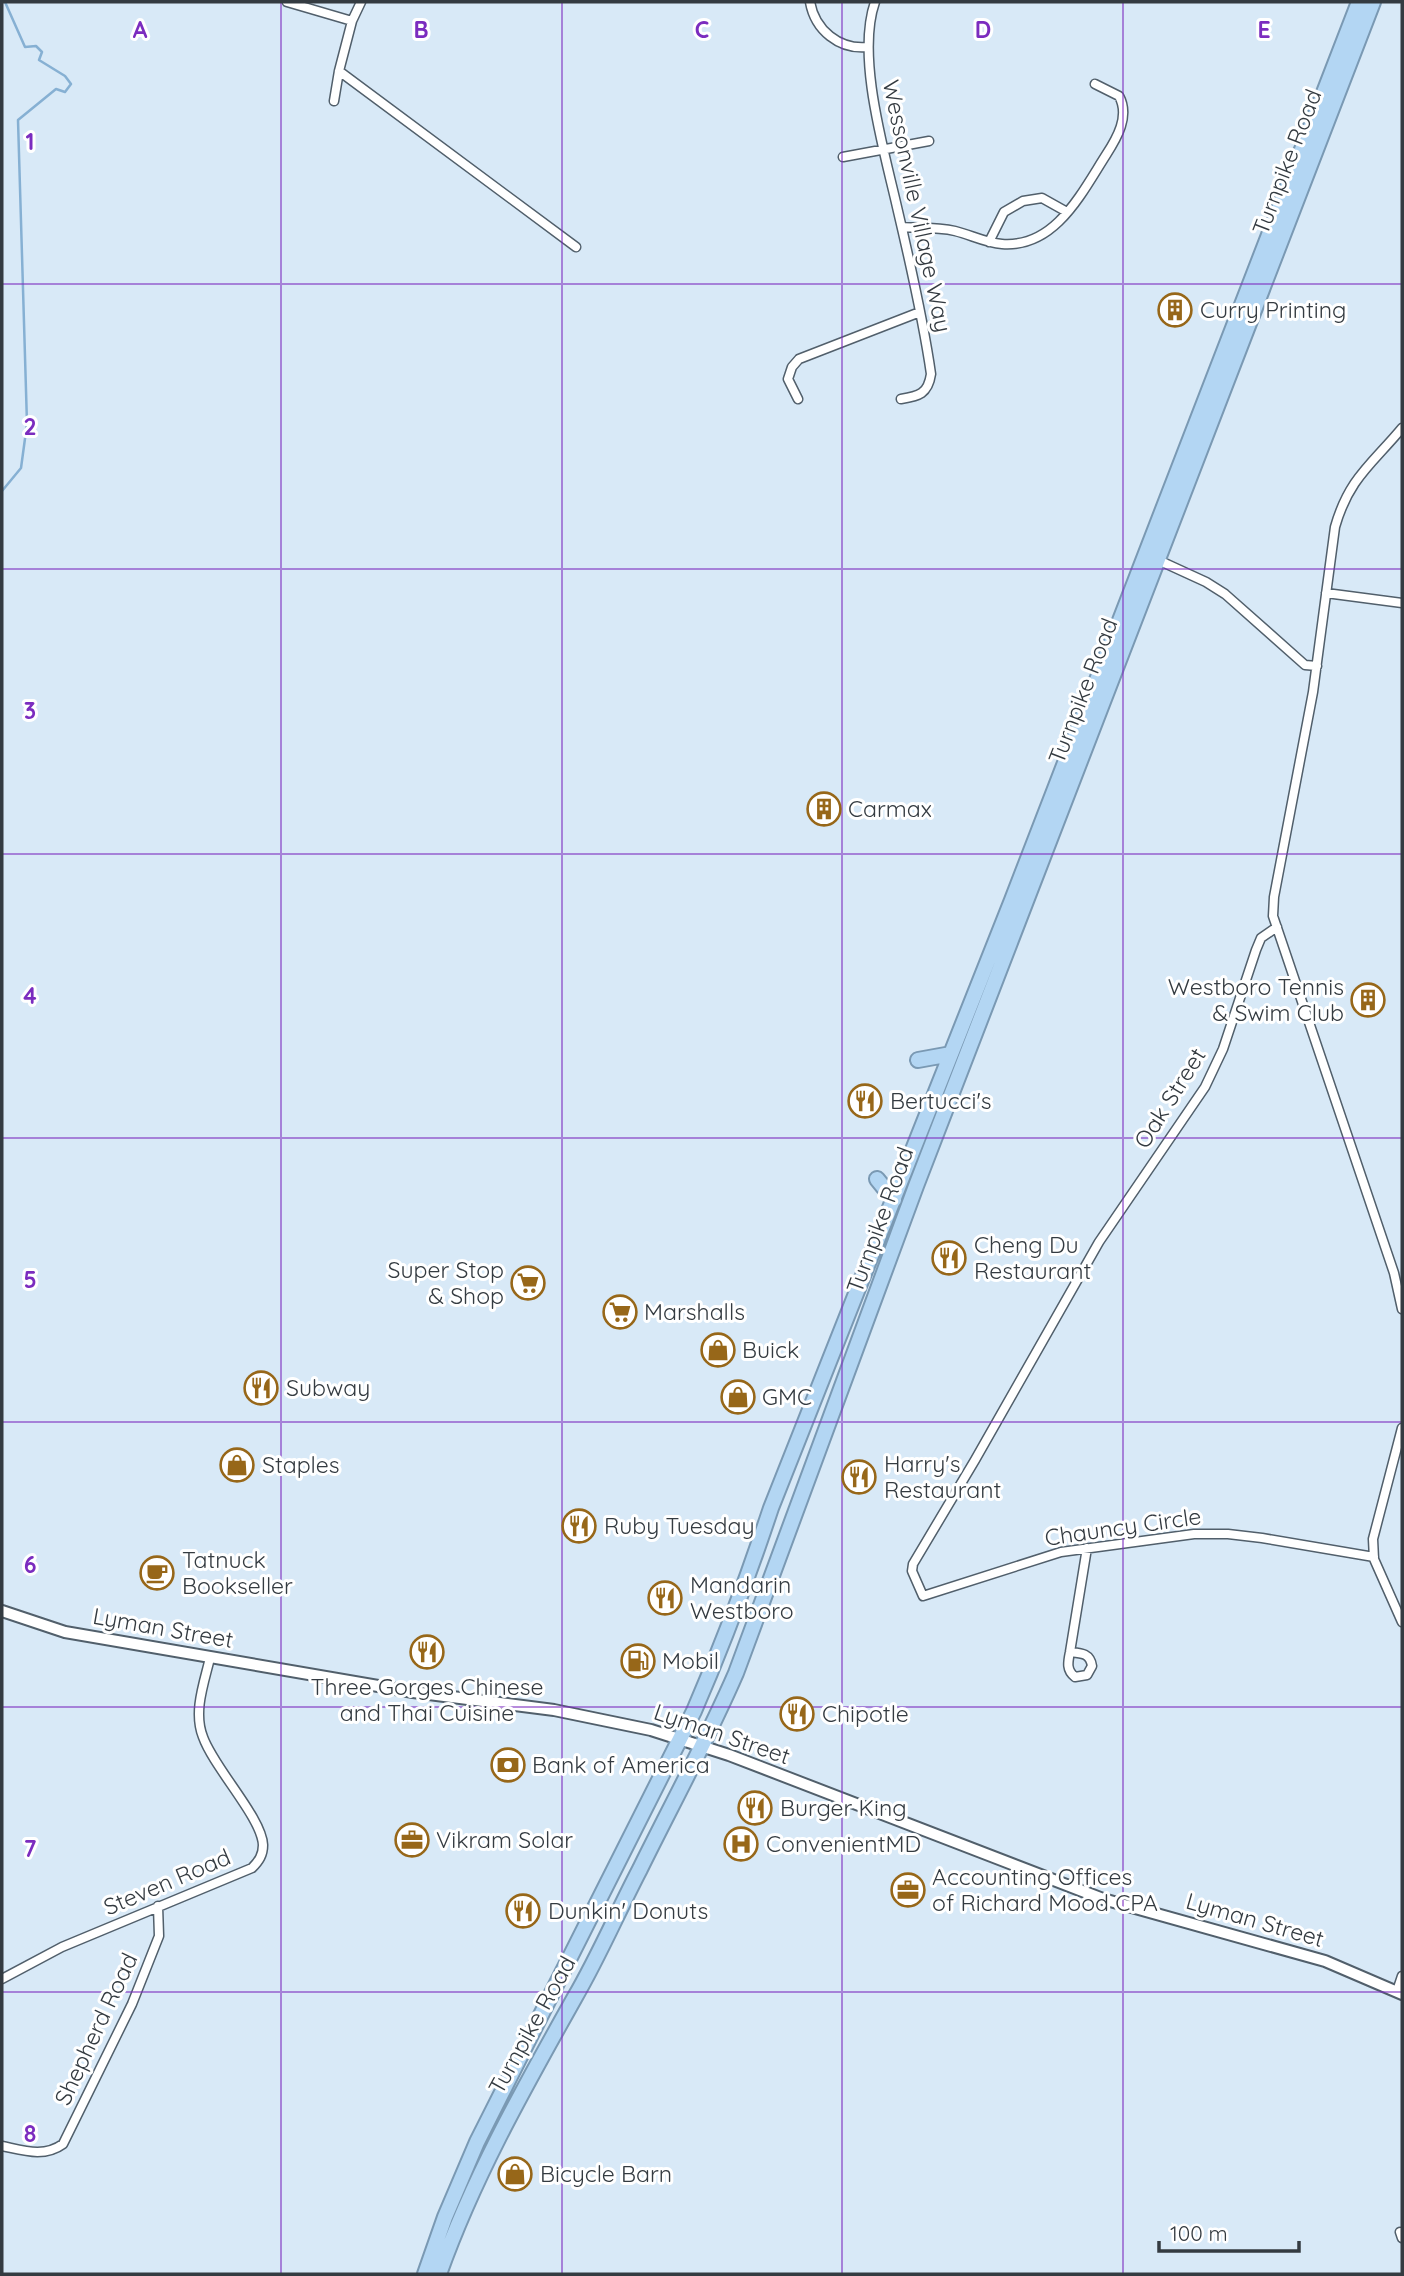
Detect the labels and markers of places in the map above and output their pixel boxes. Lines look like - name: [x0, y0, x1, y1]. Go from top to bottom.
- building icon: Curry Printing: [1156, 291, 1194, 329]
- place label: Curry Printing: [1200, 295, 1346, 324]
- building icon: Carmax: [805, 790, 843, 828]
- place label: Carmax: [848, 794, 932, 823]
- place label: Westboro Tennis & Swim Club: [1168, 972, 1344, 1027]
- building icon: Westboro Tennis & Swim Club: [1349, 981, 1387, 1019]
- restaurant icon: Bertucci's: [846, 1082, 884, 1120]
- place label: Bertucci's: [890, 1086, 992, 1115]
- place label: Cheng Du Restaurant: [974, 1230, 1091, 1285]
- restaurant icon: Cheng Du Restaurant: [930, 1239, 968, 1277]
- place label: Super Stop & Shop: [387, 1255, 504, 1310]
- supermarket icon: Super Stop & Shop: [509, 1264, 547, 1302]
- supermarket icon: Marshalls: [601, 1293, 639, 1331]
- place label: Marshalls: [644, 1297, 745, 1326]
- shop icon: Buick: [699, 1331, 737, 1369]
- place label: Buick: [742, 1335, 799, 1364]
- restaurant icon: Subway: [242, 1369, 280, 1407]
- place label: Subway: [286, 1373, 370, 1402]
- shop icon: GMC: [719, 1378, 757, 1416]
- place label: GMC: [762, 1382, 812, 1411]
- shop icon: Staples: [218, 1446, 256, 1484]
- place label: Harry's Restaurant: [884, 1449, 1001, 1504]
- place label: Staples: [262, 1450, 339, 1479]
- restaurant icon: Harry's Restaurant: [840, 1458, 878, 1496]
- restaurant icon: Ruby Tuesday: [560, 1507, 598, 1545]
- place label: Ruby Tuesday: [604, 1511, 755, 1540]
- place label: Tatnuck Bookseller: [182, 1545, 293, 1600]
- cafe icon: Tatnuck Bookseller: [138, 1554, 176, 1592]
- place label: Mandarin Westboro: [690, 1570, 794, 1625]
- restaurant icon: Mandarin Westboro: [646, 1579, 684, 1617]
- restaurant icon: Three Gorges Chinese and Thai Cuisine: [408, 1633, 446, 1671]
- fuel station icon: Mobil: [619, 1642, 657, 1680]
- place label: Mobil: [662, 1646, 719, 1675]
- place label: Three Gorges Chinese and Thai Cuisine: [311, 1672, 544, 1727]
- restaurant icon: Chipotle: [778, 1695, 816, 1733]
- place label: Chipotle: [822, 1699, 909, 1728]
- bank icon: Bank of America: [489, 1746, 527, 1784]
- place label: Bank of America: [532, 1750, 710, 1779]
- restaurant icon: Burger King: [736, 1789, 774, 1827]
- place label: Burger King: [780, 1793, 907, 1822]
- office icon: Vikram Solar: [393, 1821, 431, 1859]
- place label: Vikram Solar: [436, 1825, 573, 1854]
- hospital icon: ConvenientMD: [722, 1825, 760, 1863]
- place label: ConvenientMD: [766, 1829, 921, 1858]
- place label: Accounting Offices of Richard Mood CPA: [932, 1862, 1158, 1917]
- office icon: Accounting Offices of Richard Mood CPA: [889, 1871, 927, 1909]
- restaurant icon: Dunkin' Donuts: [504, 1892, 542, 1930]
- place label: Dunkin' Donuts: [548, 1896, 708, 1925]
- shop icon: Bicycle Barn: [496, 2155, 534, 2193]
- place label: Bicycle Barn: [540, 2159, 672, 2188]

